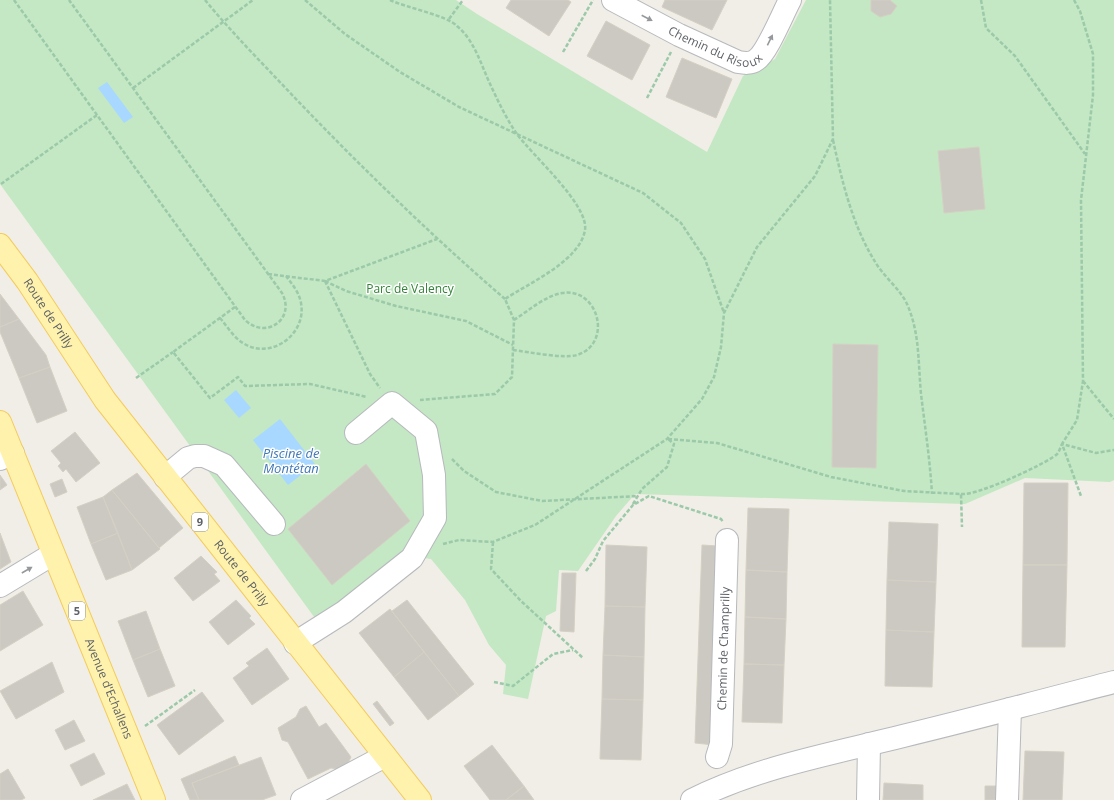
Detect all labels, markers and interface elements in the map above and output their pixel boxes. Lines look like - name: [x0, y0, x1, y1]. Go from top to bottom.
- one-way arrow: [641, 15, 653, 22]
- street label: Chemin du Risoux: [665, 22, 767, 71]
- one-way arrow: [767, 35, 773, 46]
- street label: Route de Prilly: [20, 275, 79, 353]
- park label: Parc de Valency: [366, 280, 455, 297]
- water label: Piscine de Montétan: [263, 444, 320, 477]
- road number: 9: [192, 513, 208, 531]
- street label: Route de Prilly: [210, 536, 274, 611]
- one-way arrow: [21, 567, 33, 574]
- street label: Chemin de Champrilly: [713, 586, 734, 711]
- road number: 5: [69, 602, 85, 620]
- street label: Avenue d'Echallens: [81, 636, 137, 742]

